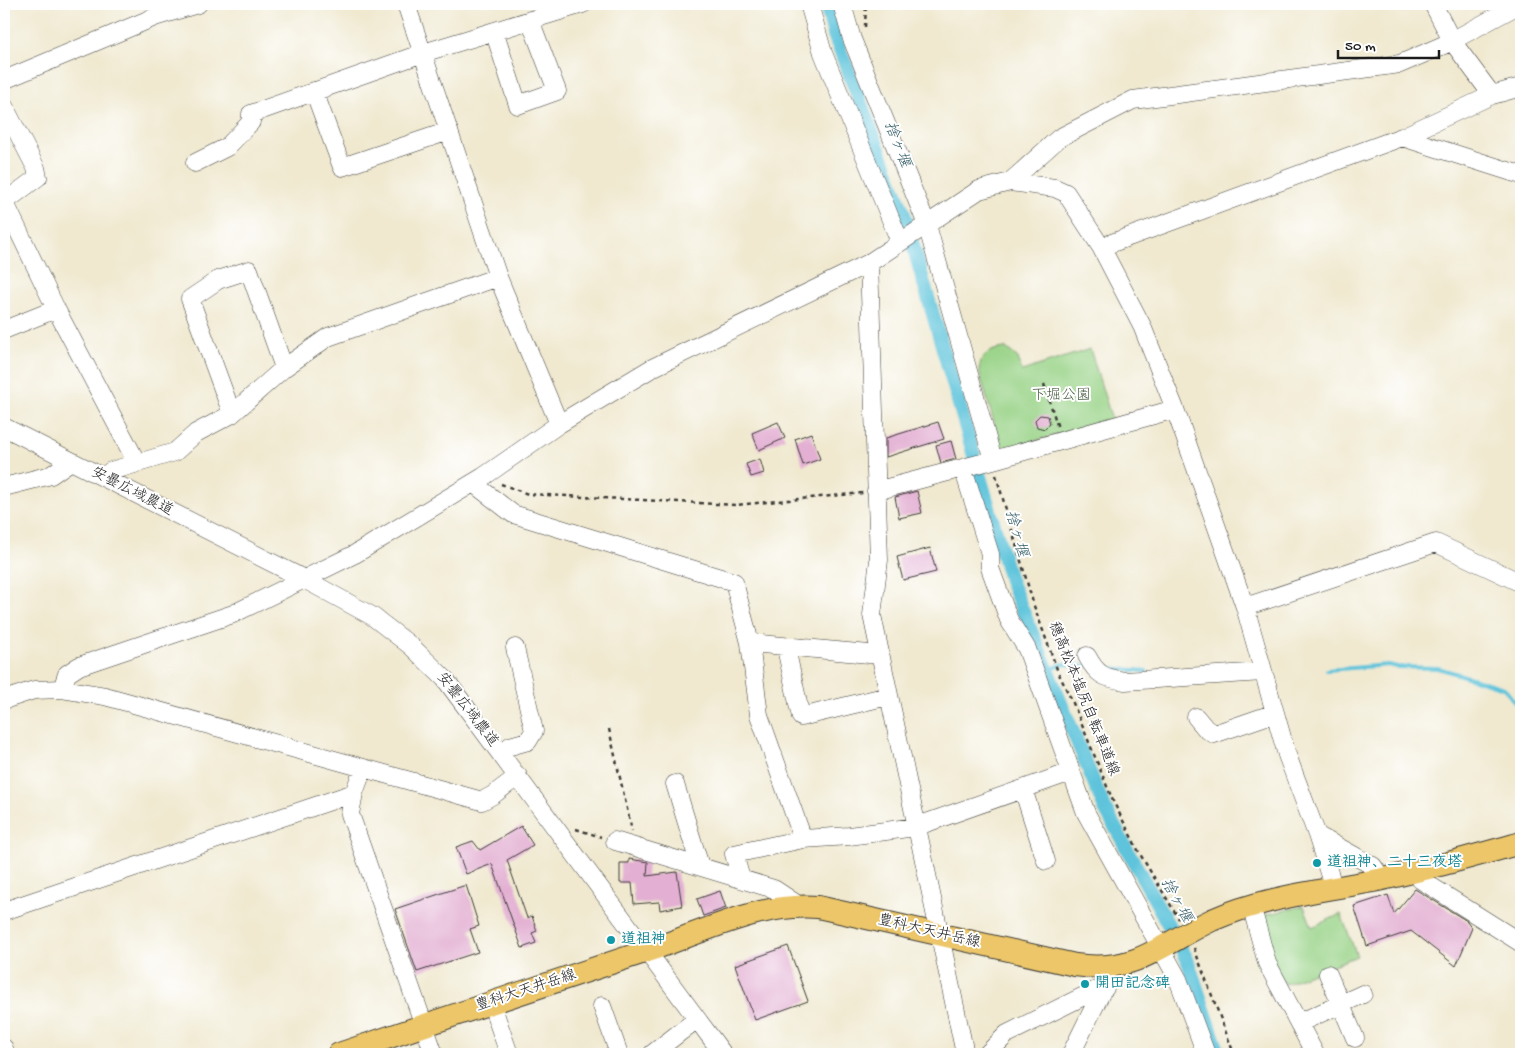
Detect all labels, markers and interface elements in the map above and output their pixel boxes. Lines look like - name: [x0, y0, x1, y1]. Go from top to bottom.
- scale bar: [1338, 28, 1439, 60]
- text: 50 m: [1345, 38, 1376, 56]
- water label: 捨ヶ堰: [879, 119, 915, 173]
- park label: 下堀公園: [1031, 387, 1091, 405]
- street label: 安曇広域農道: [88, 463, 177, 520]
- water label: 捨ヶ堰: [999, 508, 1032, 562]
- street label: 穂高松本塩尻自転車道線: [1044, 619, 1123, 779]
- street label: 安曇広域農道: [432, 668, 503, 751]
- place label: 道祖神、二十三夜塔: [1327, 853, 1462, 872]
- marker: 道祖神、二十三夜塔: [1311, 857, 1323, 869]
- water label: 捨ヶ堰: [1155, 875, 1197, 928]
- street label: 豊科大天井岳線: [876, 910, 982, 953]
- place label: 道祖神: [621, 930, 666, 949]
- marker: 道祖神: [605, 934, 617, 946]
- street label: 豊科大天井岳線: [473, 965, 579, 1016]
- place label: 開田記念碑: [1095, 974, 1170, 993]
- marker: 開田記念碑: [1079, 978, 1091, 990]

